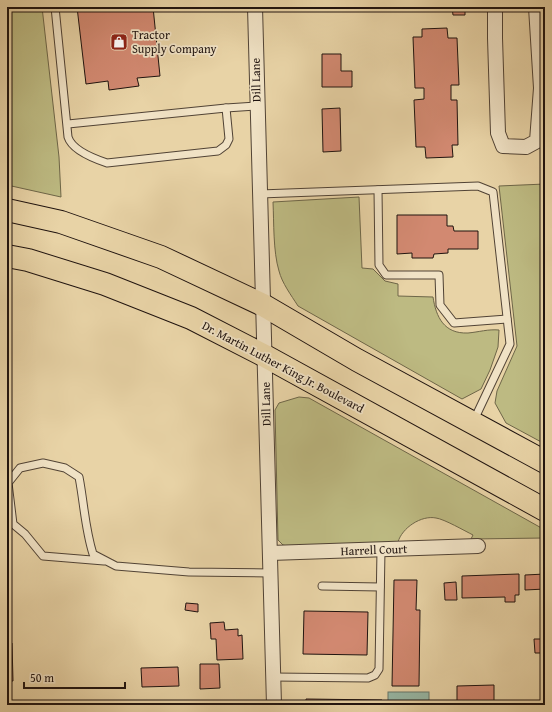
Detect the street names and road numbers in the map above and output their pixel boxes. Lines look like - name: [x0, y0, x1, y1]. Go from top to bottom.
- street label: Dill Lane: [247, 58, 264, 102]
- street label: Dr. Martin Luther King Jr. Boulevard: [199, 317, 368, 417]
- street label: Dill Lane: [257, 382, 274, 426]
- street label: Harrell Court: [340, 540, 408, 559]

